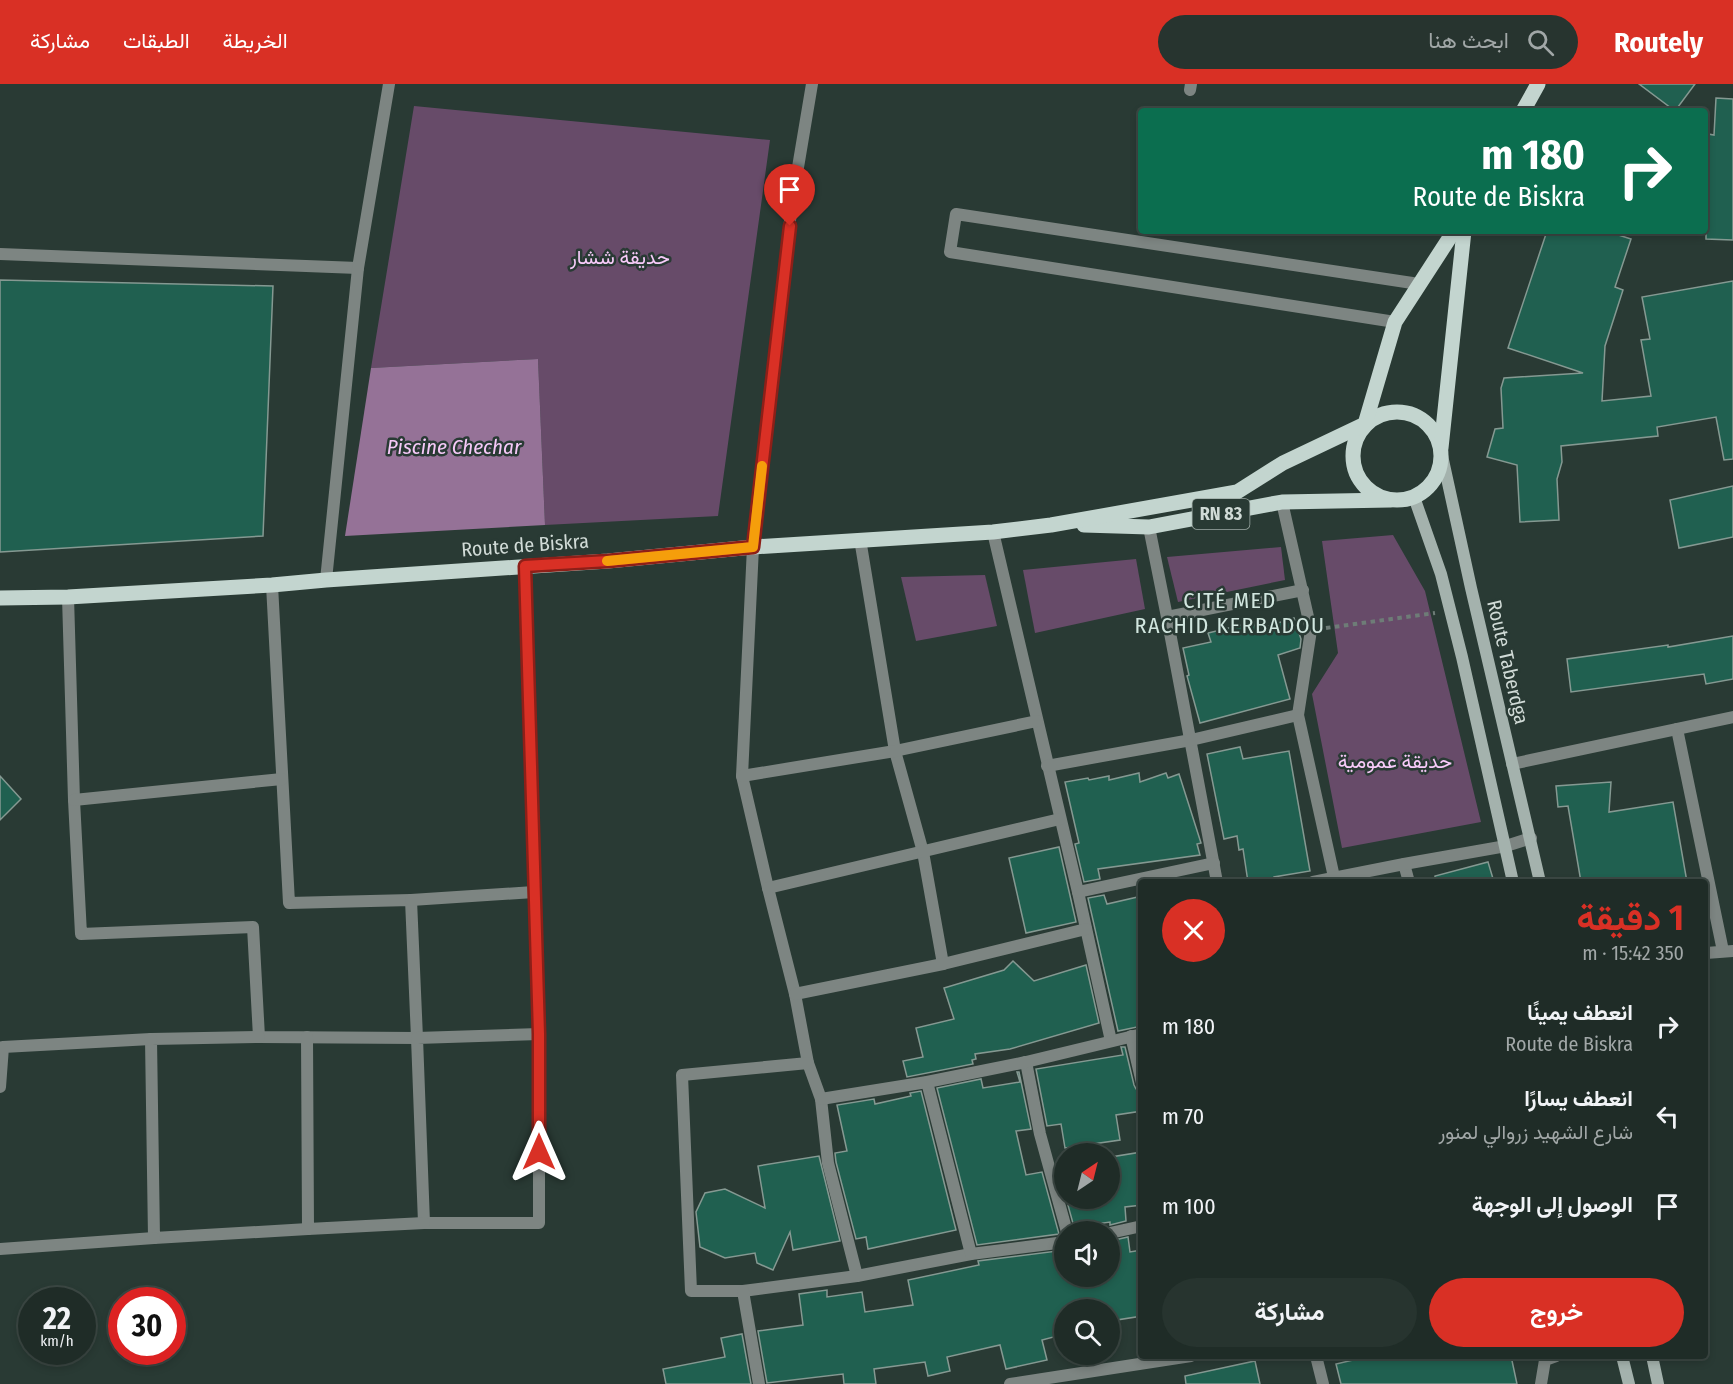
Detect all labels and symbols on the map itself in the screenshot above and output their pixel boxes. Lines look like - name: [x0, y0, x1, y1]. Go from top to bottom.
- pin: [764, 164, 815, 226]
- park label: حديقة ششار: [569, 245, 670, 270]
- water label: Piscine Chechar: [387, 434, 522, 460]
- road number: RN 83: [1192, 499, 1250, 529]
- street label: Route de Biskra: [460, 529, 590, 561]
- district label: CITÉ MED RACHID KERBADOU: [1134, 587, 1326, 639]
- street label: Route Taberdga: [1482, 597, 1534, 727]
- park label: حديقة عمومية: [1338, 749, 1452, 774]
- position arrow: [507, 1120, 571, 1184]
- north arrow: [1054, 1143, 1120, 1209]
- speed limit sign: 30: [108, 1287, 186, 1365]

